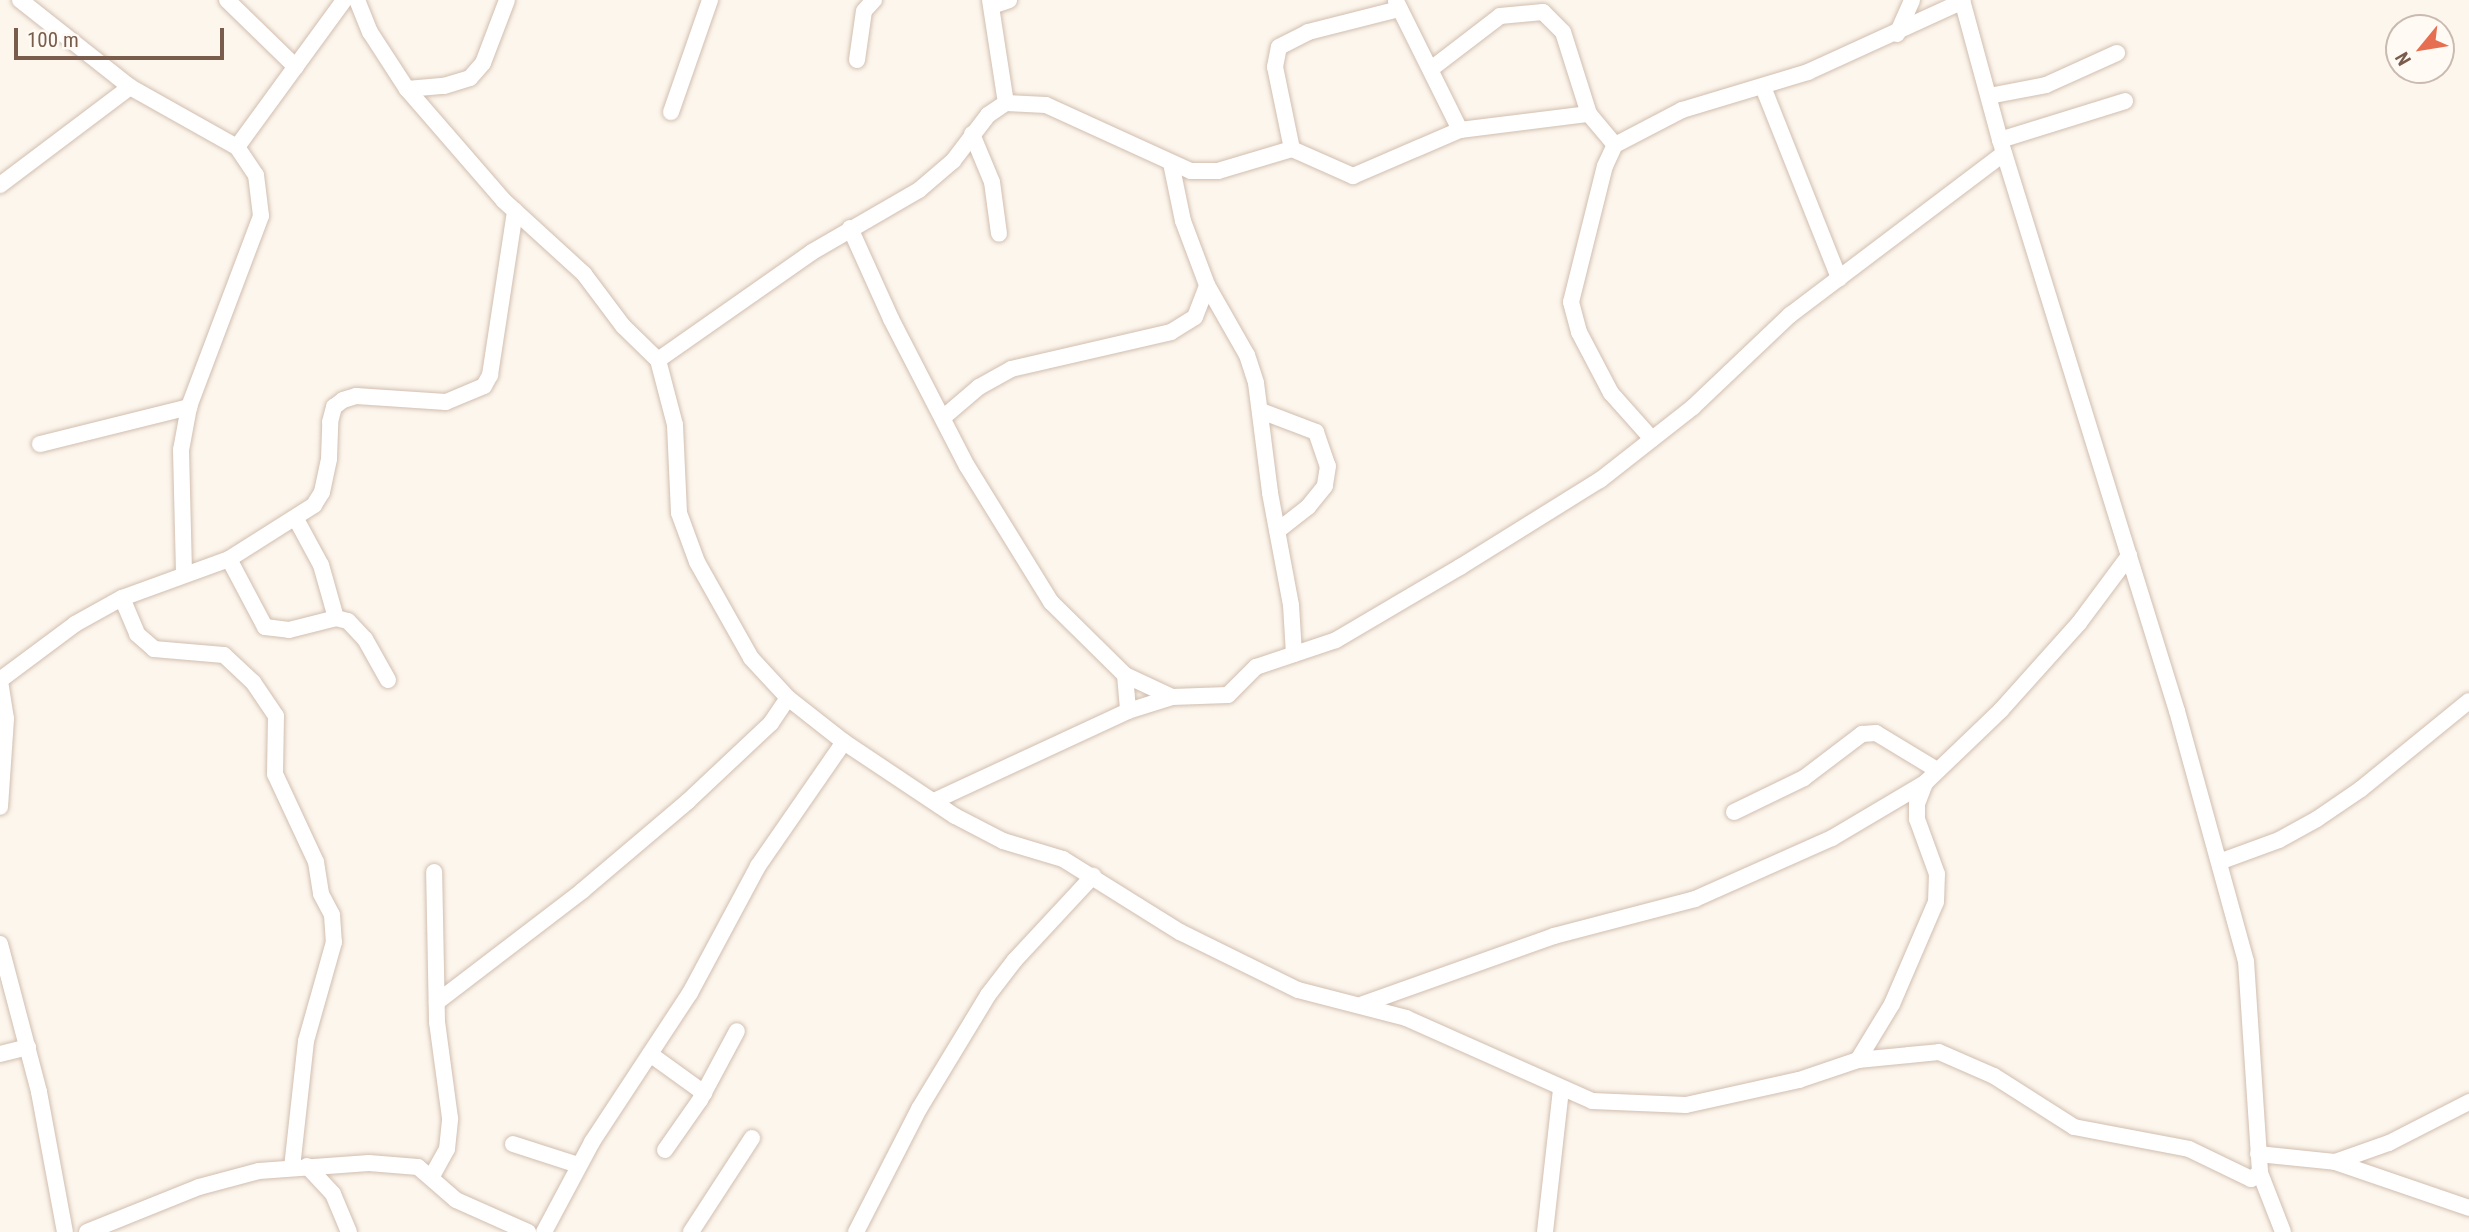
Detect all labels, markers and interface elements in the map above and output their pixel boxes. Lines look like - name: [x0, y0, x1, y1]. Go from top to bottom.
- scale bar: [18, 14, 228, 58]
- north arrow: [2385, 14, 2455, 84]
- text: 100 m: [27, 28, 79, 52]
- text: N: [2390, 48, 2416, 70]

